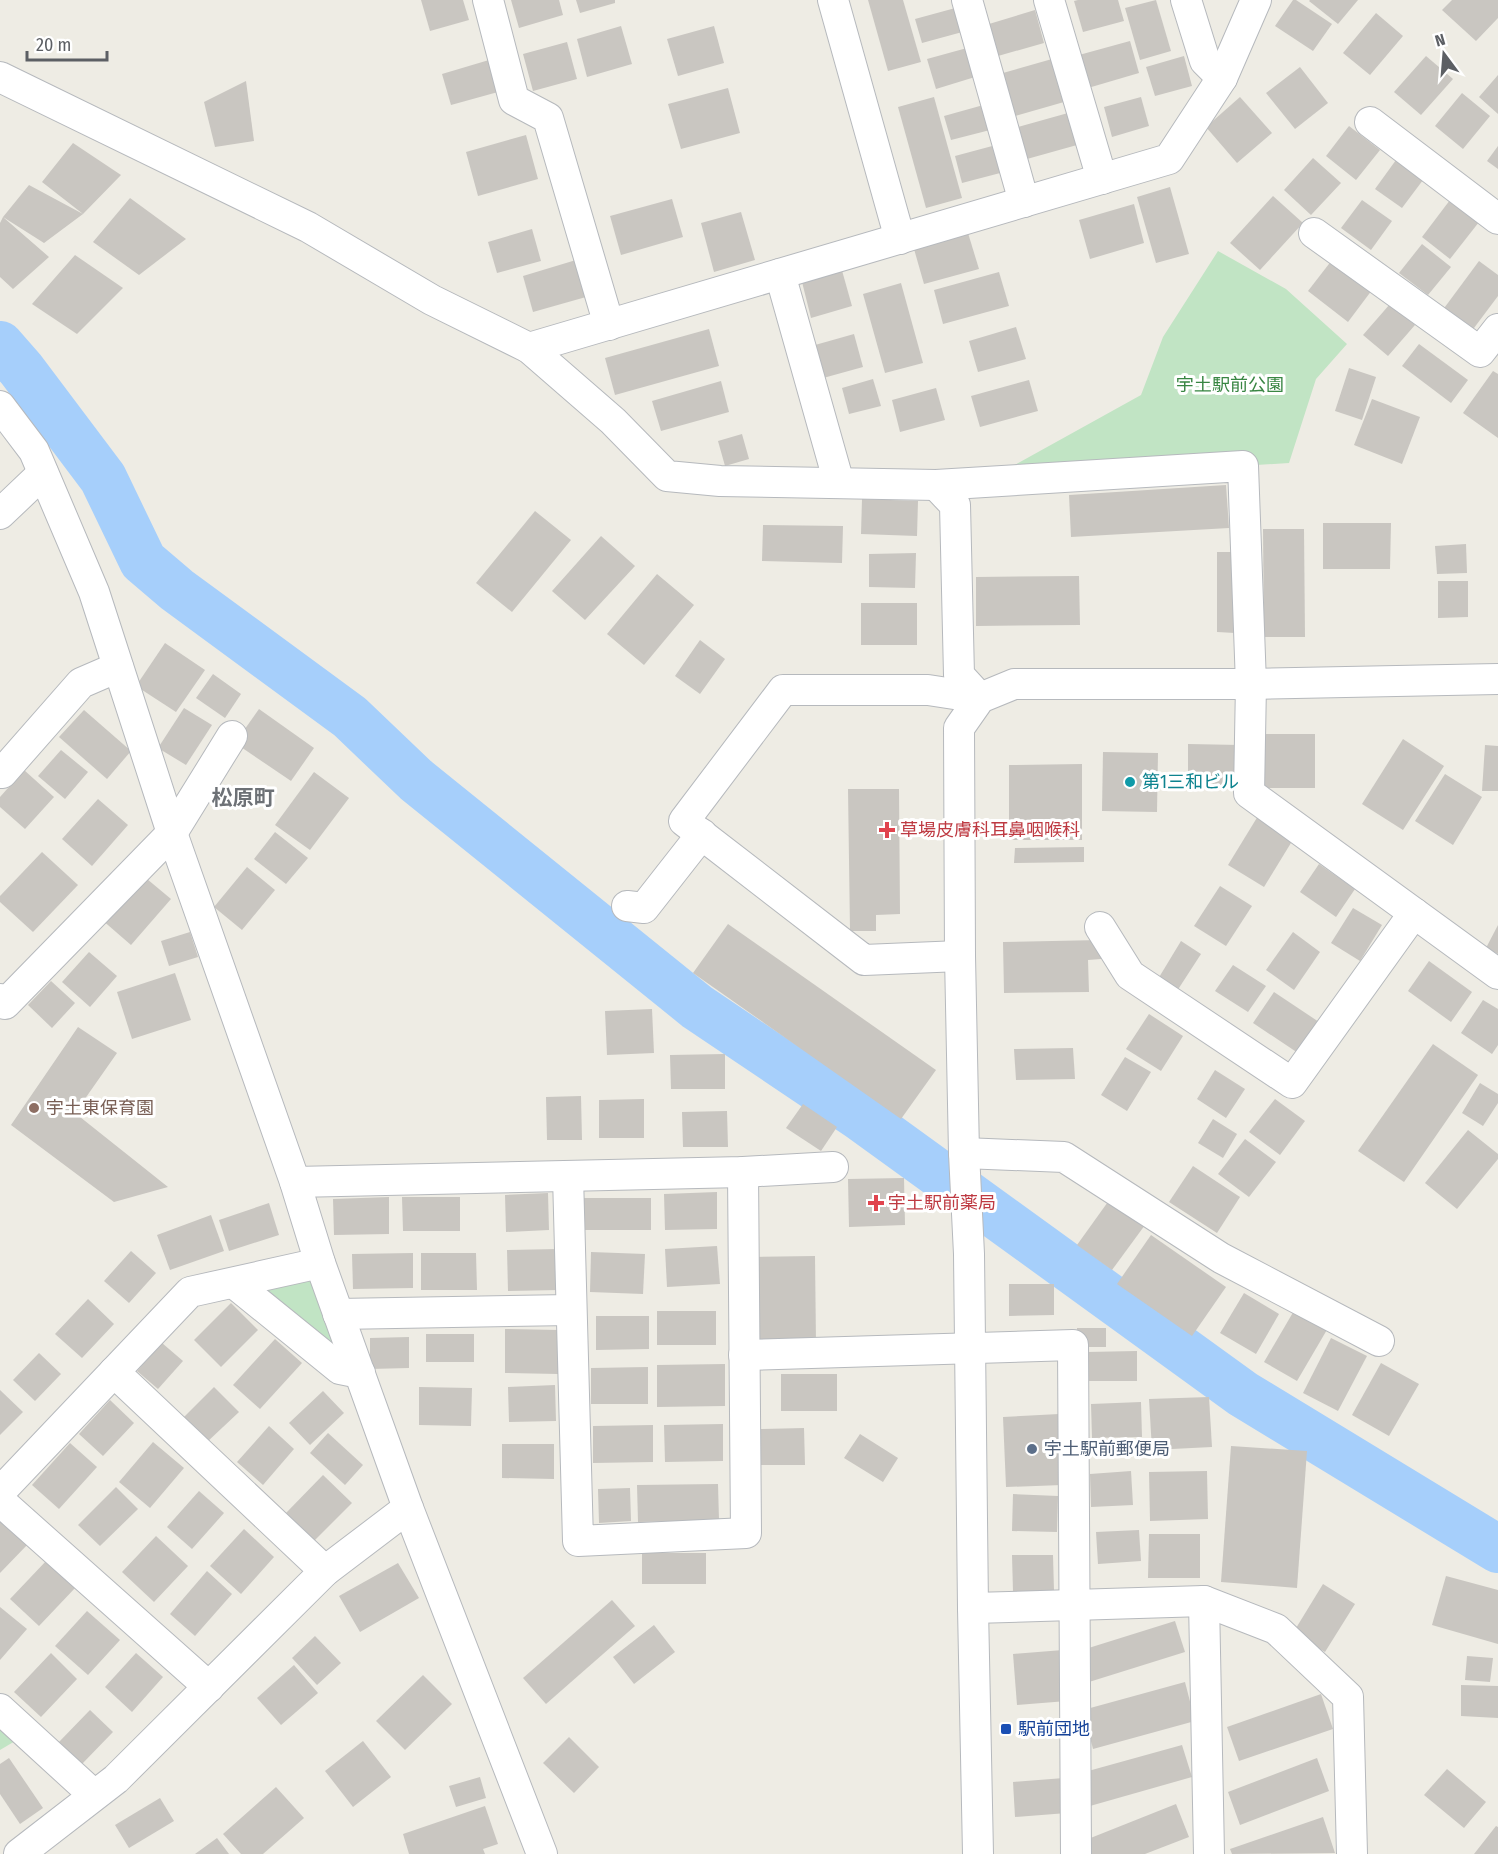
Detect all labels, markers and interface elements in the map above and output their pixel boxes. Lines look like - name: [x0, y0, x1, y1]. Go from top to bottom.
- scale bar: [27, 24, 106, 62]
- north arrow: [1414, 24, 1474, 84]
- text: N: [1433, 30, 1447, 51]
- text: 20 m: [36, 34, 71, 56]
- park label: 宇土駅前公園: [1176, 374, 1284, 396]
- place label: 第1三和ビル: [1142, 771, 1239, 793]
- marker: 第1三和ビル: [1123, 775, 1137, 789]
- district label: 松原町: [212, 785, 275, 811]
- place label: 草場皮膚科耳鼻咽喉科: [900, 819, 1080, 841]
- marker: 草場皮膚科耳鼻咽喉科: [878, 821, 896, 839]
- place label: 宇土東保育園: [46, 1097, 154, 1119]
- marker: 宇土東保育園: [27, 1101, 41, 1115]
- place label: 宇土駅前薬局: [888, 1192, 996, 1214]
- marker: 宇土駅前薬局: [869, 1196, 883, 1210]
- place label: 宇土駅前郵便局: [1044, 1438, 1170, 1460]
- marker: 宇土駅前郵便局: [1025, 1442, 1039, 1456]
- place label: 駅前団地: [1018, 1718, 1090, 1740]
- marker: 駅前団地: [999, 1722, 1013, 1736]

